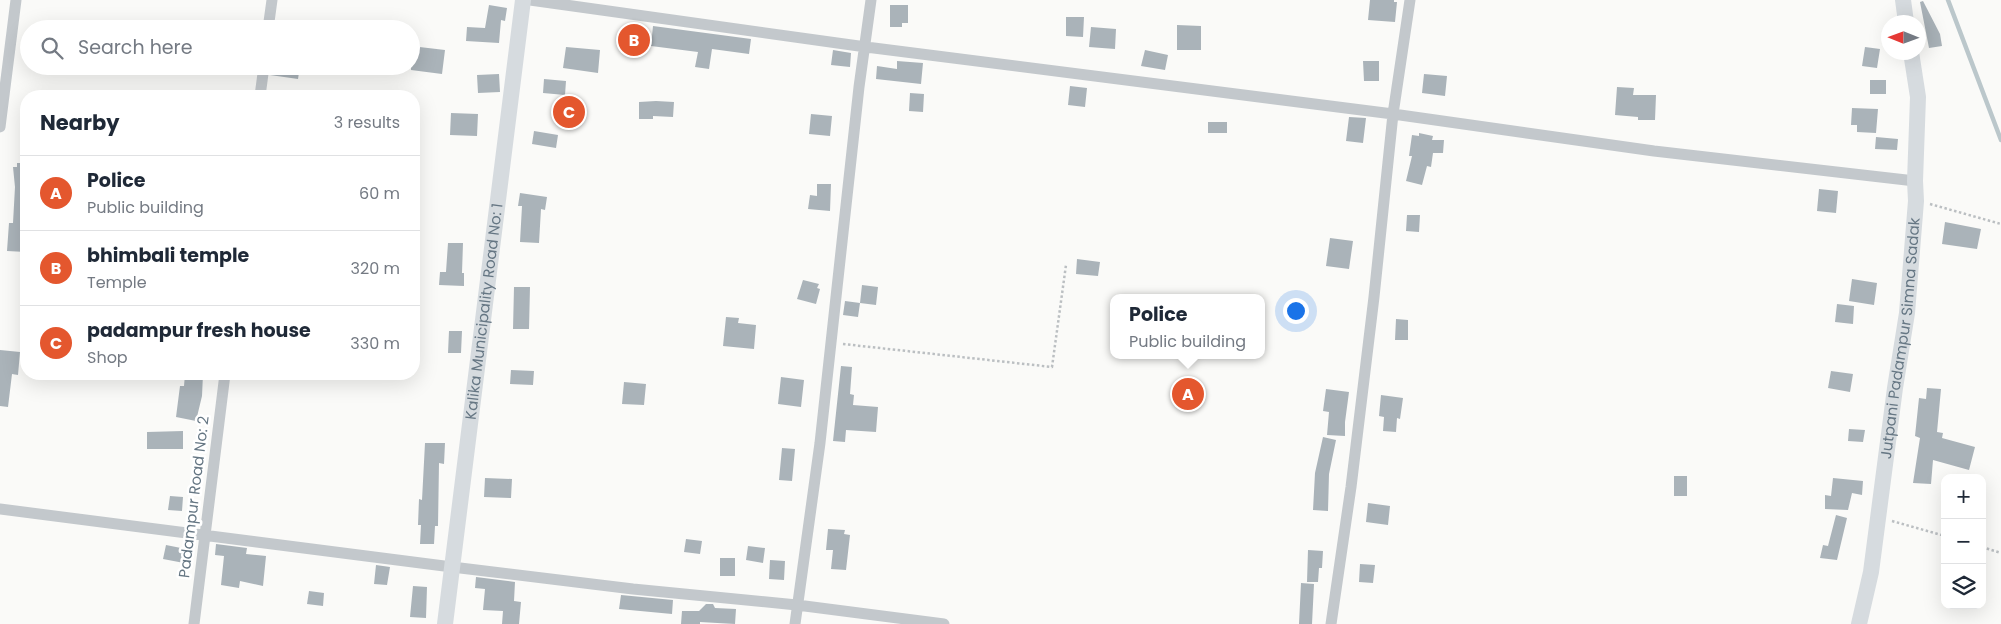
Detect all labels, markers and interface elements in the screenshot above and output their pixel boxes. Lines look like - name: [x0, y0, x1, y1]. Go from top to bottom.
- north arrow: [1881, 15, 1926, 60]
- search box: [20, 20, 420, 75]
- pin: B: [618, 21, 650, 59]
- icon: search: [38, 34, 66, 62]
- text: Search here: [78, 34, 192, 61]
- pin: C: [553, 93, 585, 131]
- text: Nearby: [40, 108, 120, 137]
- text: 3 results: [334, 111, 400, 134]
- text: Police: [87, 167, 145, 194]
- text: A: [50, 182, 62, 205]
- text: 60 m: [359, 182, 400, 205]
- text: Public building: [87, 196, 204, 219]
- street label: Kalika Municipality Road No: 1: [460, 202, 508, 421]
- street label: Jutpani Padampur Simna Sadak: [1875, 216, 1925, 460]
- text: bhimbali temple: [87, 242, 249, 269]
- text: B: [51, 257, 61, 280]
- text: 320 m: [351, 257, 400, 280]
- text: Temple: [87, 271, 147, 294]
- popup: [1110, 294, 1265, 359]
- your location: [1283, 298, 1309, 324]
- text: Police: [1129, 301, 1187, 328]
- text: padampur fresh house: [87, 317, 311, 344]
- text: Public building: [1129, 330, 1246, 353]
- text: C: [50, 332, 62, 355]
- text: 330 m: [350, 332, 400, 355]
- text: Shop: [87, 346, 128, 369]
- pin: A: [1172, 375, 1204, 413]
- street label: Padampur Road No: 2: [173, 415, 214, 579]
- map controls: [1941, 474, 1986, 609]
- button: +: [1941, 474, 1986, 519]
- button: −: [1941, 519, 1986, 564]
- button: layers: [1941, 564, 1986, 609]

